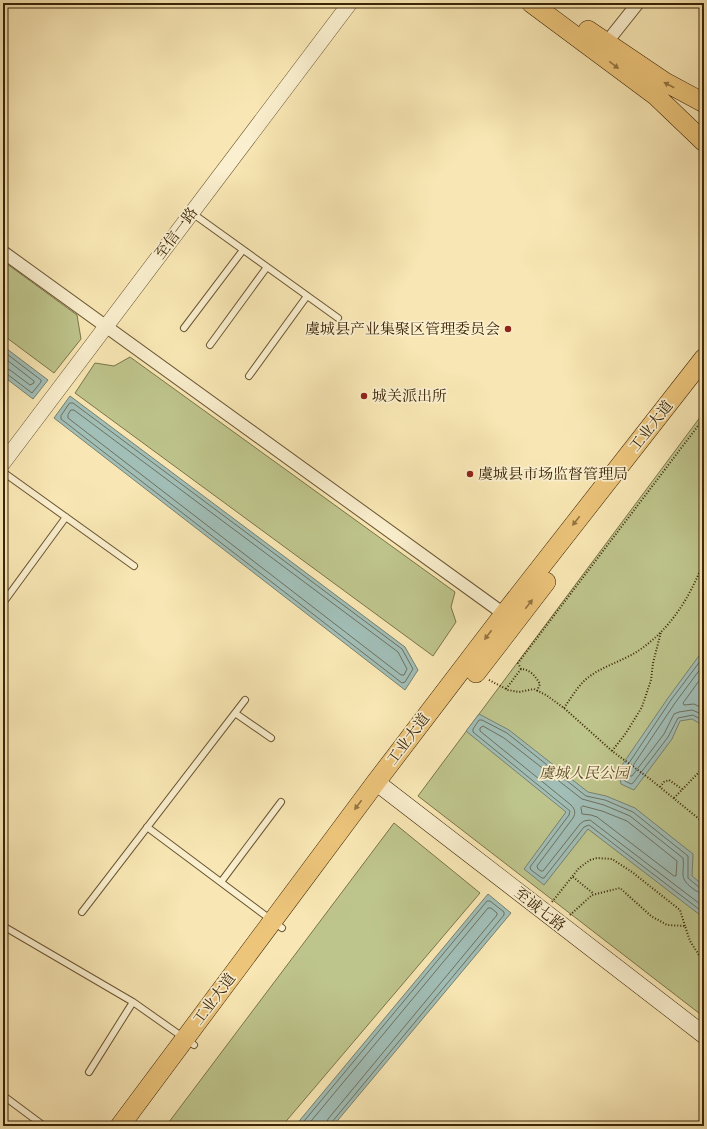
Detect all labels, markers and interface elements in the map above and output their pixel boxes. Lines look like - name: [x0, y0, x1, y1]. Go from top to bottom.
- one-way arrow: [609, 61, 619, 69]
- one-way arrow: [664, 81, 675, 88]
- street label: 至信一路: [151, 204, 204, 264]
- place label: 虞城县产业集聚区管理委员会: [305, 320, 500, 341]
- marker: 虞城县产业集聚区管理委员会: [503, 324, 513, 334]
- place label: 城关派出所: [372, 387, 447, 408]
- marker: 城关派出所: [359, 391, 369, 401]
- street label: 工业大道: [625, 397, 679, 457]
- place label: 虞城县市场监督管理局: [478, 465, 628, 486]
- marker: 虞城县市场监督管理局: [465, 469, 475, 479]
- one-way arrow: [572, 516, 581, 527]
- one-way arrow: [525, 598, 533, 609]
- one-way arrow: [484, 630, 492, 641]
- street label: 工业大道: [383, 710, 436, 770]
- park label: 虞城人民公园: [539, 764, 631, 785]
- one-way arrow: [354, 800, 363, 811]
- street label: 至诚七路: [509, 883, 569, 937]
- street label: 工业大道: [189, 970, 242, 1030]

